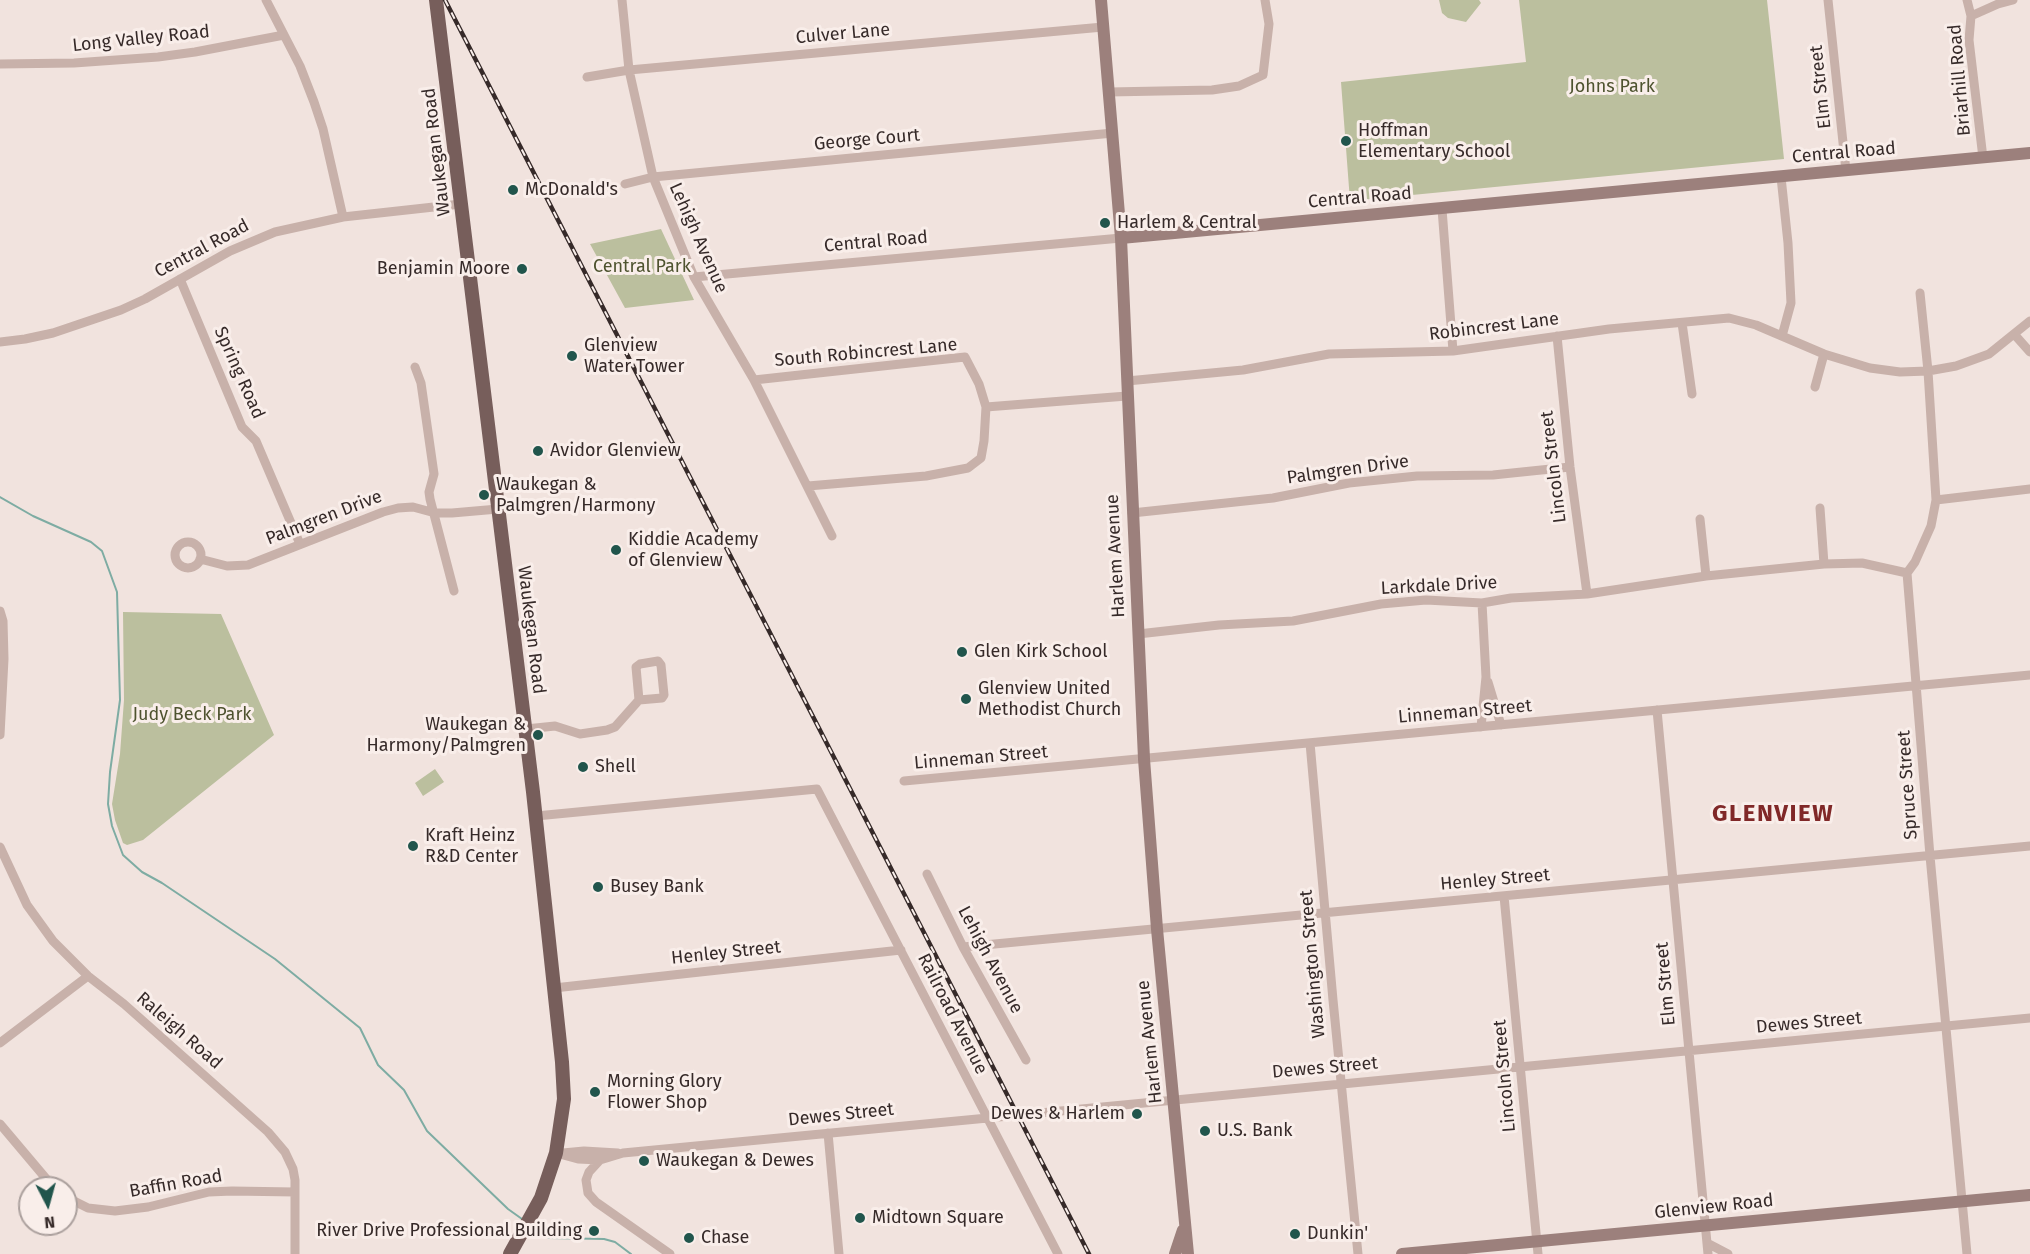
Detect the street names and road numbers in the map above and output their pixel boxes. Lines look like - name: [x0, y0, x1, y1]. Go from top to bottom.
- street label: Culver Lane: [795, 19, 891, 49]
- street label: Long Valley Road: [71, 21, 211, 57]
- street label: Briarhill Road: [1944, 23, 1976, 137]
- street label: Elm Street: [1806, 44, 1836, 130]
- street label: Waukegan Road: [418, 87, 456, 217]
- street label: George Court: [813, 125, 921, 155]
- street label: Central Road: [1791, 138, 1897, 168]
- street label: Lehigh Avenue: [664, 180, 732, 296]
- street label: Central Road: [1307, 183, 1413, 213]
- street label: Central Road: [151, 215, 253, 283]
- street label: Central Road: [823, 227, 929, 257]
- street label: Robincrest Lane: [1428, 308, 1560, 346]
- street label: Spring Road: [209, 324, 269, 422]
- street label: South Robincrest Lane: [774, 334, 958, 372]
- street label: Lincoln Street: [1536, 410, 1572, 524]
- street label: Palmgren Drive: [1286, 451, 1410, 489]
- street label: Palmgren Drive: [263, 486, 385, 550]
- street label: Harlem Avenue: [1102, 494, 1130, 618]
- street label: Waukegan Road: [512, 565, 550, 695]
- street label: Larkdale Drive: [1380, 572, 1498, 600]
- street label: Linneman Street: [1397, 695, 1533, 729]
- street label: Spruce Street: [1893, 730, 1923, 840]
- street label: Linneman Street: [913, 741, 1049, 775]
- street label: Henley Street: [1439, 864, 1551, 896]
- street label: Washington Street: [1296, 889, 1330, 1039]
- street label: Lehigh Avenue: [953, 903, 1027, 1017]
- street label: Henley Street: [670, 937, 782, 969]
- street label: Elm Street: [1652, 941, 1680, 1027]
- street label: Railroad Avenue: [912, 950, 992, 1078]
- street label: Harlem Avenue: [1133, 979, 1167, 1105]
- street label: Raleigh Road: [132, 988, 226, 1074]
- street label: Dewes Street: [1755, 1008, 1863, 1038]
- street label: Lincoln Street: [1489, 1019, 1521, 1133]
- street label: Dewes Street: [1271, 1053, 1379, 1083]
- street label: Dewes Street: [787, 1099, 895, 1131]
- street label: Baffin Road: [128, 1165, 224, 1203]
- street label: Glenview Road: [1653, 1190, 1775, 1224]

